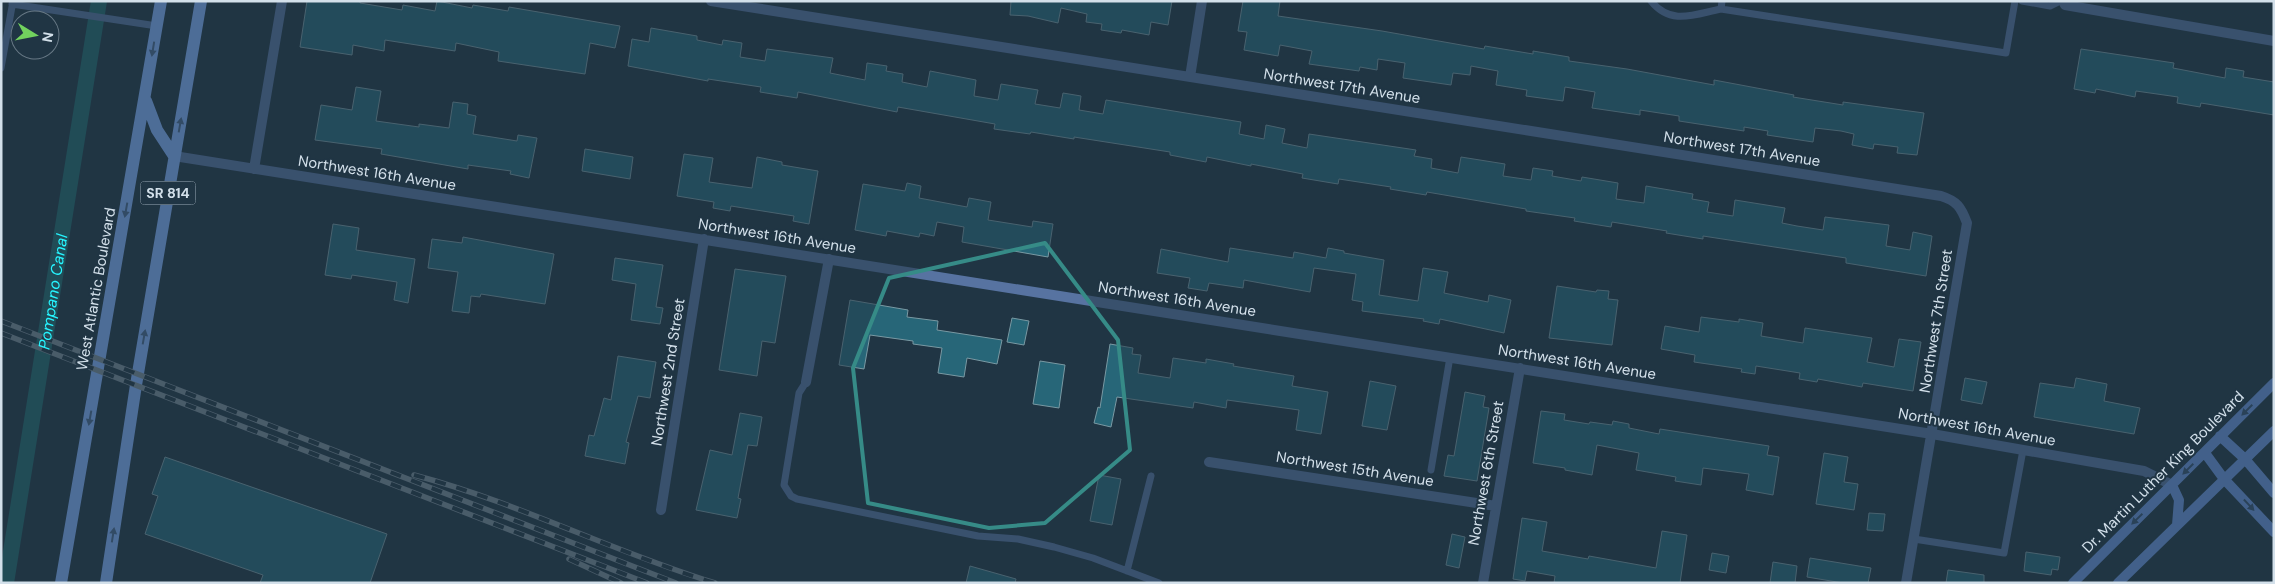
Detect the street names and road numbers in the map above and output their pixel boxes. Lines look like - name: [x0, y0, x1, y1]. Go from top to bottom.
- street label: Northwest 17th Avenue: [1262, 64, 1422, 108]
- street label: Northwest 17th Avenue: [1662, 127, 1822, 171]
- street label: Northwest 16th Avenue: [297, 151, 457, 195]
- road number: SR 814: [140, 182, 196, 204]
- street label: West Atlantic Boulevard: [72, 206, 120, 372]
- street label: Northwest 16th Avenue: [697, 214, 857, 258]
- street label: Northwest 7th Street: [1915, 248, 1957, 394]
- street label: Northwest 16th Avenue: [1097, 277, 1257, 321]
- street label: Northwest 2nd Street: [646, 297, 690, 447]
- street label: Northwest 16th Avenue: [1497, 340, 1657, 384]
- street label: Dr. Martin Luther King Boulevard: [2078, 387, 2248, 557]
- street label: Northwest 6th Street: [1463, 399, 1509, 547]
- street label: Northwest 16th Avenue: [1897, 403, 2057, 451]
- street label: Northwest 15th Avenue: [1275, 447, 1435, 491]

